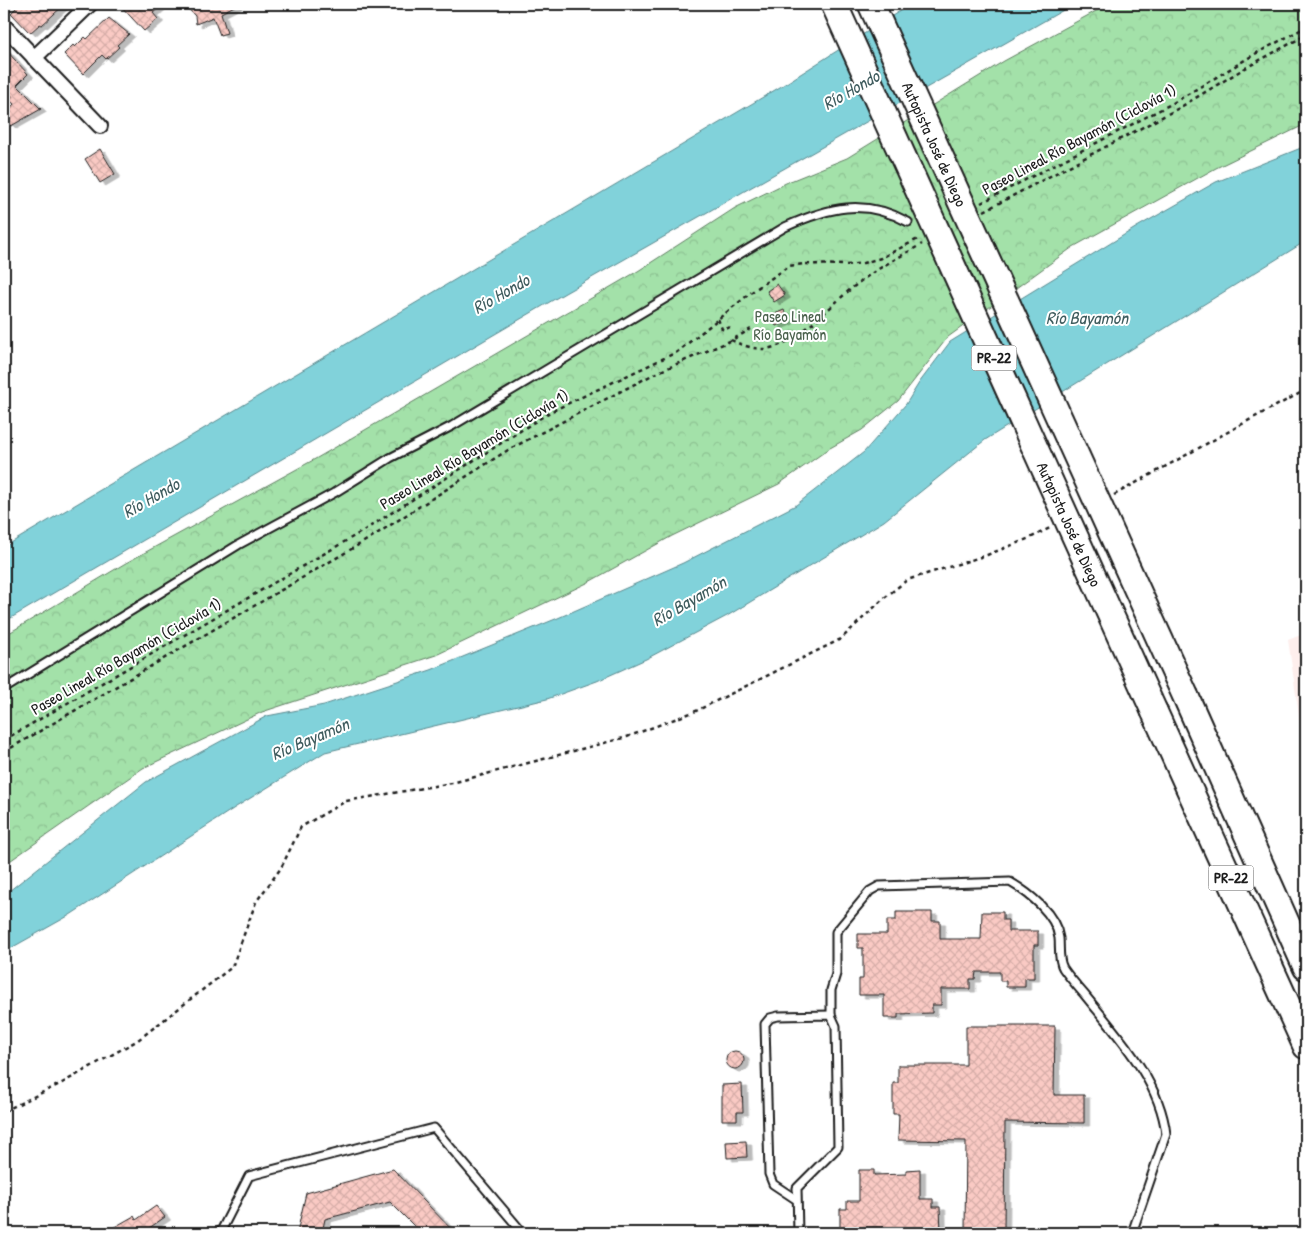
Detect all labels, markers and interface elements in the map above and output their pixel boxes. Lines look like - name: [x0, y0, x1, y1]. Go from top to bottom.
- water label: Río Hondo: [818, 62, 885, 116]
- street label: Autopista José de Diego: [897, 78, 973, 210]
- street label: Paseo Lineal Río Bayamón (Ciclovía 1): [978, 78, 1180, 200]
- water label: Río Hondo: [468, 266, 535, 320]
- park label: Paseo Lineal Río Bayamón: [754, 305, 826, 345]
- water label: Río Bayamón: [1046, 305, 1130, 330]
- road number: PR-22: [972, 346, 1016, 370]
- street label: Paseo Lineal Río Bayamón (Ciclovía 1): [375, 384, 573, 514]
- street label: Autopista José de Diego: [1032, 458, 1107, 590]
- water label: Río Hondo: [118, 470, 185, 524]
- water label: Río Bayamón: [647, 568, 732, 632]
- street label: Paseo Lineal Río Bayamón (Ciclovía 1): [27, 592, 225, 720]
- water label: Río Bayamón: [267, 710, 354, 766]
- road number: PR-22: [1208, 866, 1254, 890]

